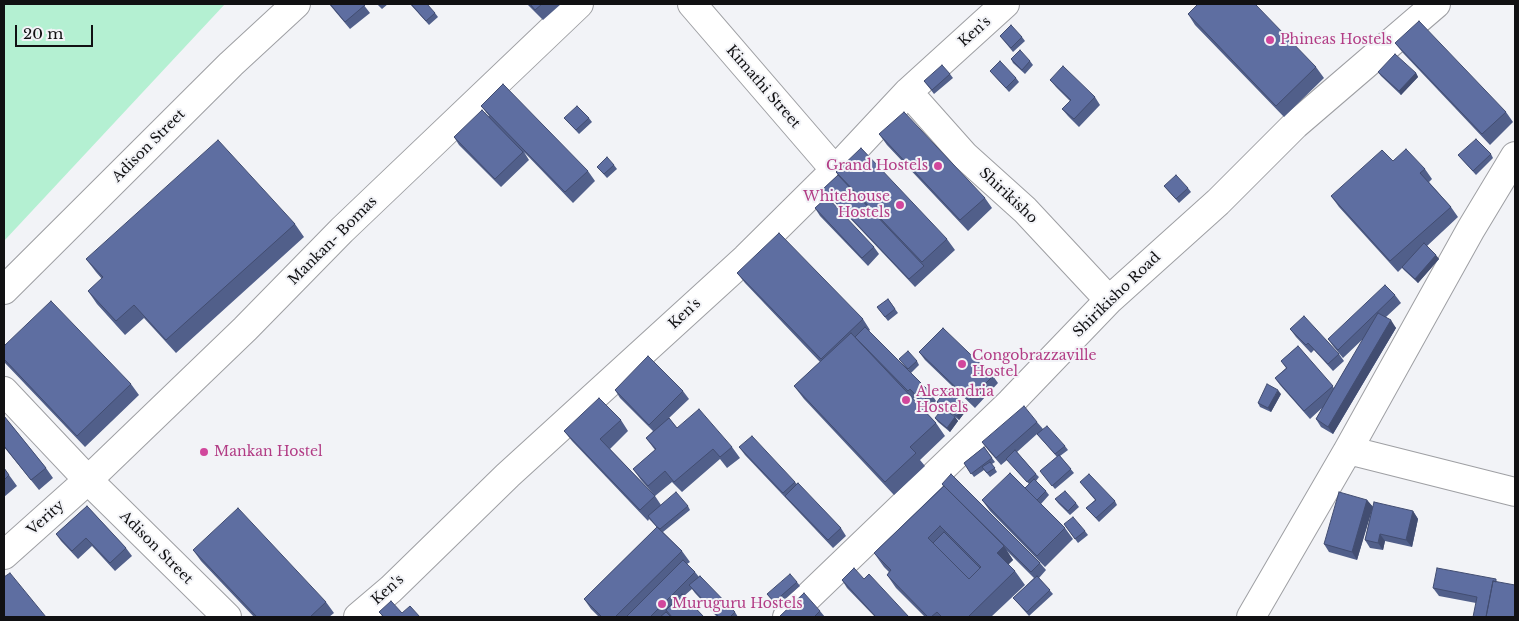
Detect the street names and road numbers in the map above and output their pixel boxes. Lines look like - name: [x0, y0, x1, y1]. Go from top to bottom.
- street label: Ken's: [956, 13, 994, 51]
- street label: Kimathi Street: [722, 42, 804, 132]
- street label: Adison Street: [109, 106, 189, 186]
- street label: Shirikisho: [975, 165, 1041, 227]
- street label: Mankan- Bomas: [285, 193, 381, 289]
- street label: Shirikisho Road: [1070, 249, 1164, 341]
- street label: Ken's: [666, 295, 704, 333]
- street label: Verity: [24, 497, 68, 539]
- street label: Adison Street: [116, 508, 196, 588]
- street label: Ken's: [369, 571, 407, 609]

